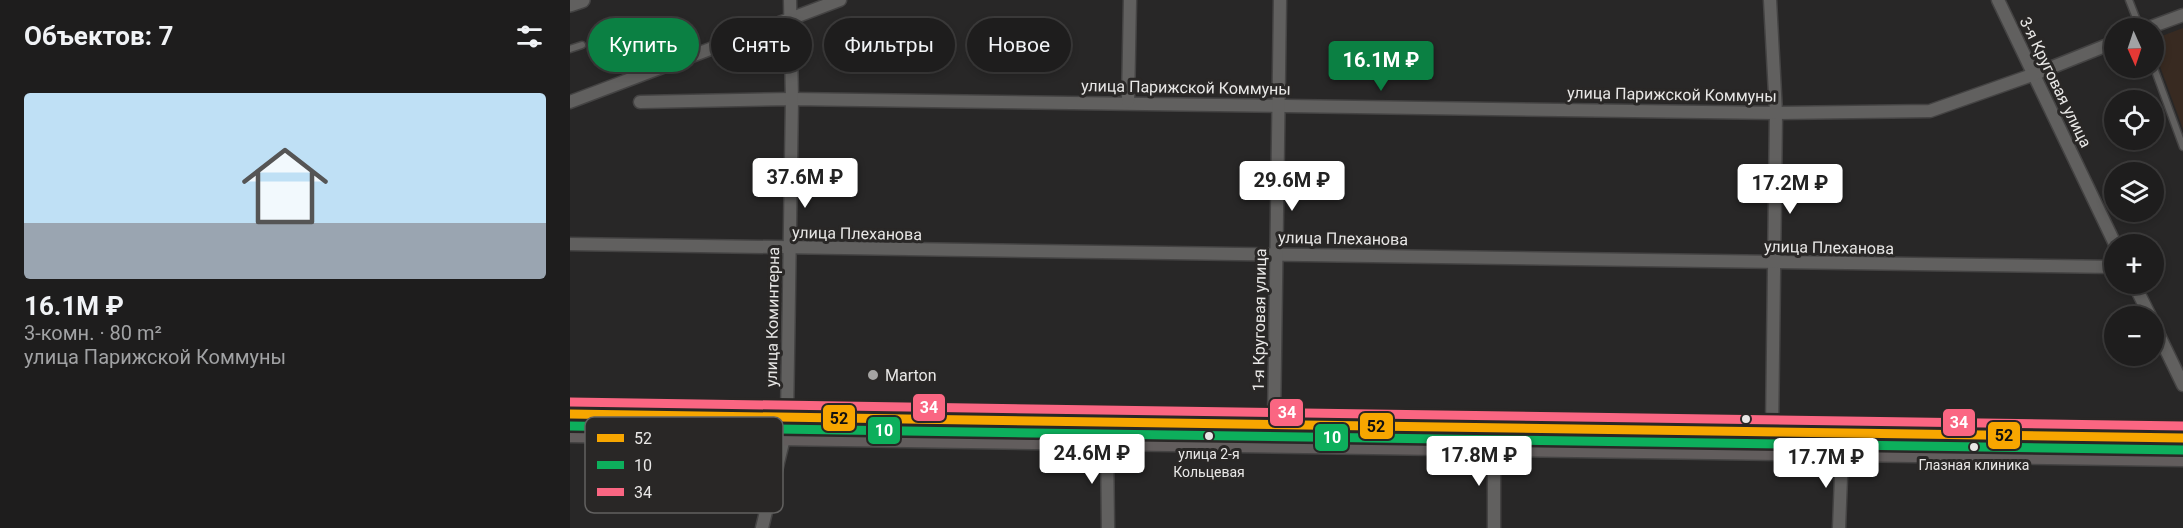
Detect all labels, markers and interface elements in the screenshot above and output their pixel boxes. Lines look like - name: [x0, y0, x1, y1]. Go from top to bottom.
- street label: 3-я Круговая улица: [2016, 14, 2095, 151]
- chip: Купить: [588, 18, 699, 72]
- chip: Снять: [711, 18, 812, 72]
- chip: Фильтры: [824, 18, 955, 72]
- chip: Новое: [967, 18, 1071, 72]
- north arrow: [2104, 18, 2164, 78]
- map controls: [2104, 18, 2164, 366]
- icon: filters: [513, 20, 546, 53]
- text: Объектов: 7: [24, 21, 173, 51]
- pin: 16.1M ₽: [1326, 41, 1436, 92]
- text: 16.1M ₽: [1343, 48, 1419, 72]
- street label: улица Парижской Коммуны: [1081, 76, 1291, 99]
- street label: улица Парижской Коммуны: [1567, 83, 1777, 106]
- button: locate: [2104, 90, 2164, 150]
- icon: home: [231, 132, 339, 240]
- pin: 37.6M ₽: [750, 158, 860, 209]
- pin: 29.6M ₽: [1237, 161, 1347, 212]
- button: layers: [2104, 162, 2164, 222]
- pin: 17.2M ₽: [1735, 164, 1845, 215]
- text: 37.6M ₽: [767, 165, 843, 189]
- text: 29.6M ₽: [1254, 168, 1330, 192]
- text: 17.2M ₽: [1752, 171, 1828, 195]
- street label: улица Плеханова: [792, 223, 922, 244]
- street label: улица Плеханова: [1278, 228, 1408, 249]
- button: +: [2104, 234, 2164, 294]
- street label: улица Плеханова: [1764, 237, 1894, 258]
- street label: улица Коминтерна: [762, 247, 783, 387]
- street label: 1-я Круговая улица: [1249, 248, 1270, 392]
- text: 16.1M ₽: [24, 291, 124, 321]
- button: −: [2104, 306, 2164, 366]
- text: 3-комн. · 80 m²: [24, 321, 162, 345]
- text: улица Парижской Коммуны: [24, 345, 286, 369]
- place label: Marton: [885, 366, 937, 385]
- marker: Marton: [866, 368, 880, 382]
- line badge: 34: [912, 393, 946, 422]
- text: 34: [920, 398, 938, 417]
- line badge: 34: [1269, 398, 1304, 427]
- text: 34: [1278, 403, 1296, 422]
- line badge: 52: [822, 404, 856, 432]
- line badge: 34: [1942, 408, 1976, 437]
- text: 52: [830, 409, 848, 428]
- line badge: 52: [1359, 412, 1394, 440]
- unlabelled marker: [1740, 413, 1752, 425]
- text: 34: [1950, 413, 1968, 432]
- line badge: 10: [867, 416, 901, 445]
- legend: [585, 417, 783, 513]
- text: 52: [1367, 417, 1385, 436]
- text: 10: [875, 421, 893, 440]
- line badge: 52: [1987, 421, 2021, 450]
- line badge: 10: [1314, 423, 1349, 452]
- text: 52: [1995, 426, 2013, 445]
- text: 10: [1323, 428, 1341, 447]
- text: 52: [634, 429, 652, 448]
- marker: улица 2-я Кольцевая: [1203, 430, 1215, 442]
- pin: 24.6M ₽: [1037, 434, 1147, 485]
- pin: 17.8M ₽: [1424, 436, 1534, 487]
- pin: 17.7M ₽: [1771, 438, 1881, 489]
- text: 24.6M ₽: [1054, 441, 1130, 465]
- marker: Глазная клиника: [1968, 441, 1980, 453]
- text: 17.8M ₽: [1441, 443, 1517, 467]
- text: 17.7M ₽: [1788, 445, 1864, 469]
- place label: улица 2-я Кольцевая: [1173, 446, 1245, 480]
- text: 10: [634, 456, 652, 475]
- place label: Глазная клиника: [1919, 457, 2029, 473]
- text: 34: [634, 483, 652, 502]

